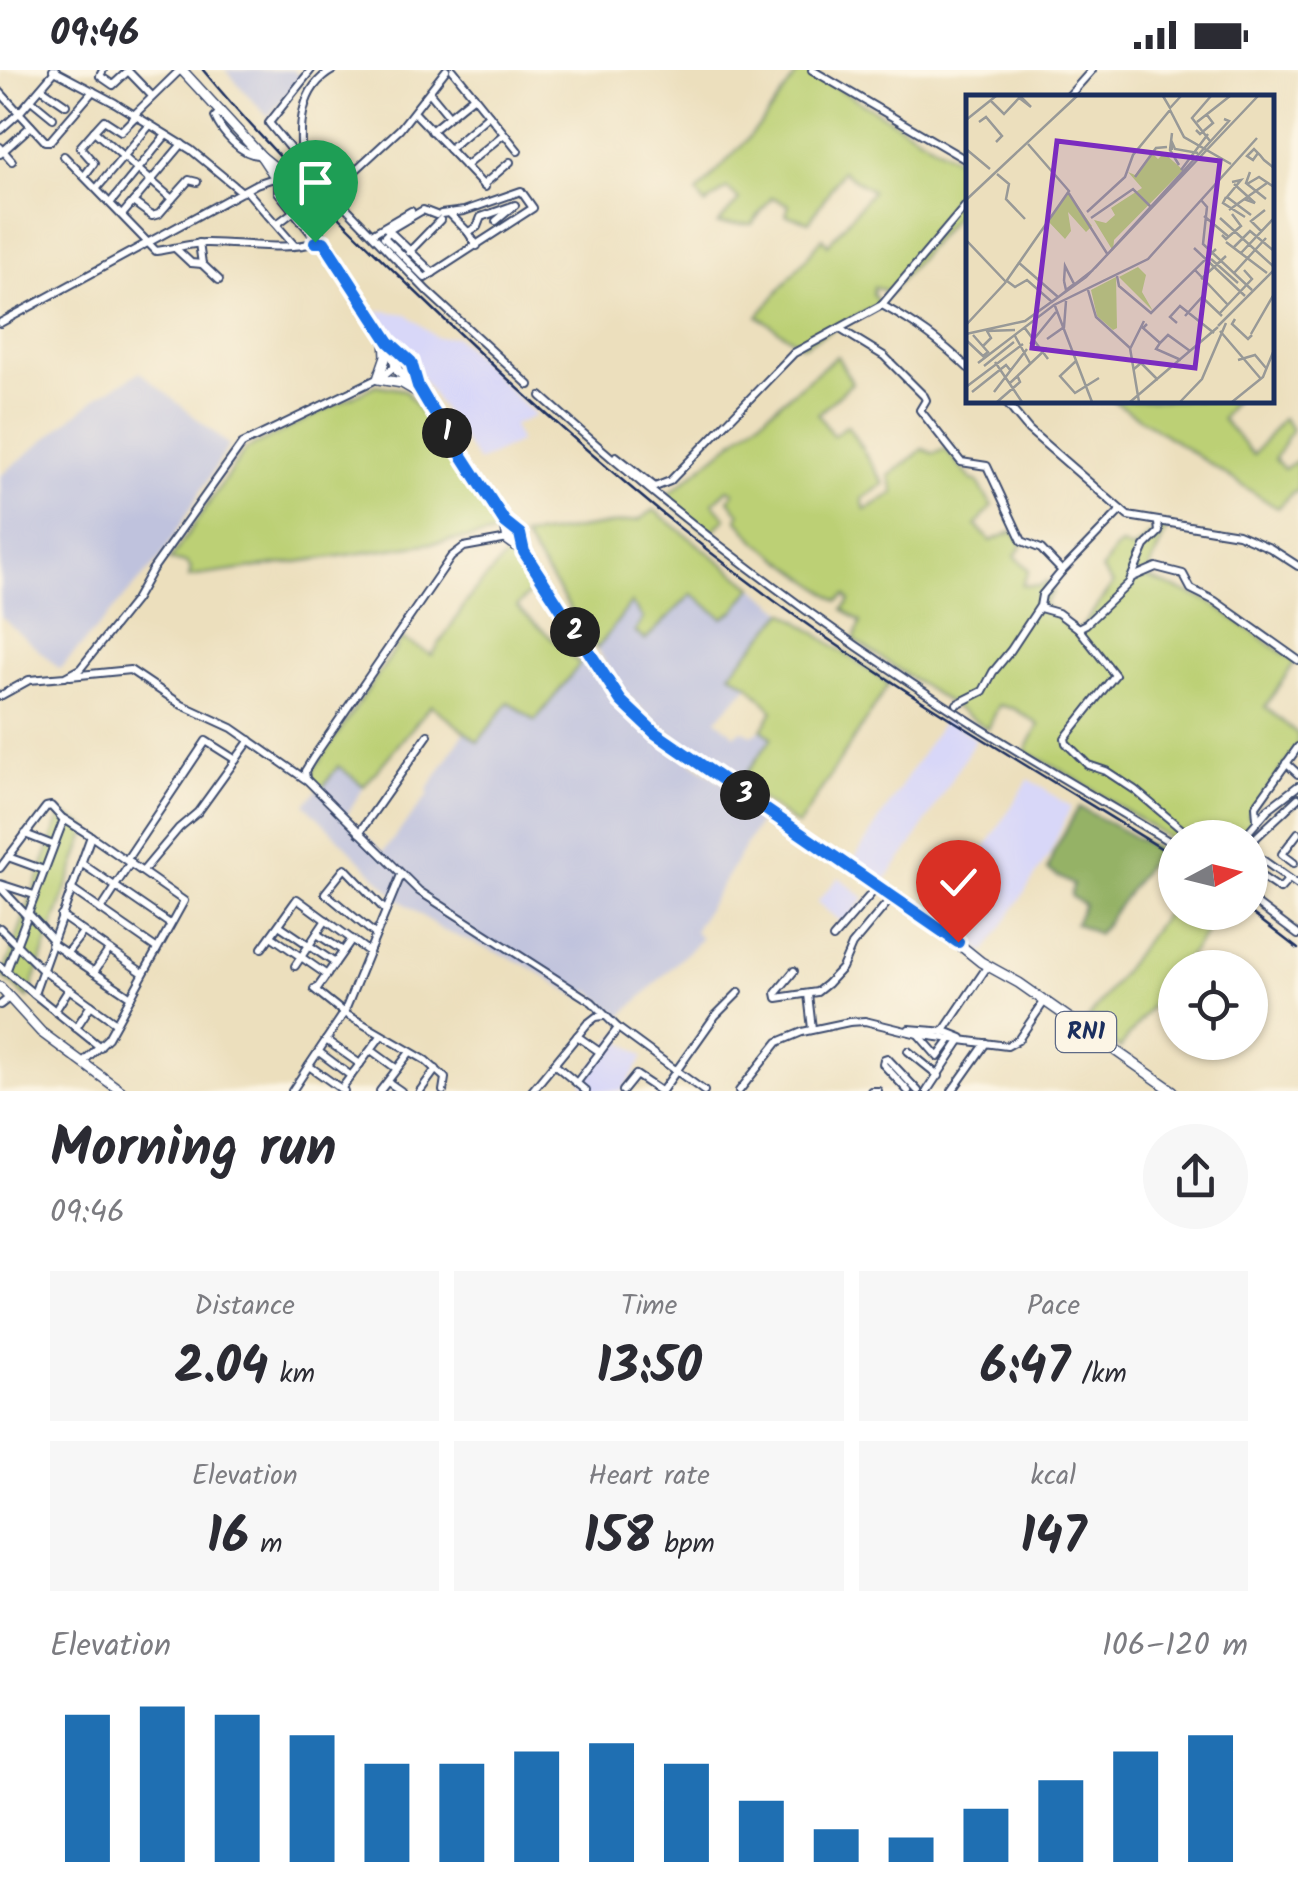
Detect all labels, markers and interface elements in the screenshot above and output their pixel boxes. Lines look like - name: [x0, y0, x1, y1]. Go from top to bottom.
- text: 09:46: [50, 5, 139, 65]
- inset map: [966, 95, 1273, 402]
- pin: [273, 140, 358, 243]
- icon: arrive: [288, 155, 343, 210]
- pin: 1: [422, 408, 472, 458]
- text: 1: [443, 410, 451, 455]
- pin: 2: [550, 607, 600, 657]
- text: 2: [567, 609, 583, 654]
- pin: 3: [720, 770, 770, 820]
- text: 3: [737, 772, 753, 817]
- north arrow: [1158, 820, 1268, 930]
- map controls: [1158, 820, 1268, 1060]
- pin: [916, 840, 1001, 943]
- icon: check: [931, 855, 986, 910]
- button: locate: [1158, 950, 1268, 1060]
- road number: RN1: [1056, 1012, 1116, 1052]
- text: Morning run: [50, 1107, 337, 1194]
- button: share: [1143, 1124, 1248, 1229]
- text: 09:46: [50, 1188, 125, 1239]
- text: Distance: [194, 1284, 295, 1329]
- text: Time: [621, 1284, 677, 1329]
- text: Pace: [1027, 1284, 1080, 1329]
- text: 2.04: [174, 1329, 268, 1409]
- text: 13:50: [596, 1329, 702, 1409]
- text: 6:47: [980, 1329, 1070, 1409]
- text: km: [268, 1352, 315, 1397]
- text: /km: [1070, 1352, 1127, 1397]
- text: Elevation: [192, 1454, 298, 1499]
- text: Heart rate: [588, 1454, 710, 1499]
- text: kcal: [1031, 1454, 1076, 1499]
- text: 16: [207, 1499, 249, 1579]
- text: 158: [583, 1499, 653, 1579]
- text: 147: [1020, 1499, 1086, 1579]
- text: m: [249, 1522, 283, 1567]
- text: bpm: [653, 1522, 715, 1567]
- text: Elevation: [50, 1621, 171, 1672]
- text: 106–120 m: [1102, 1621, 1248, 1672]

